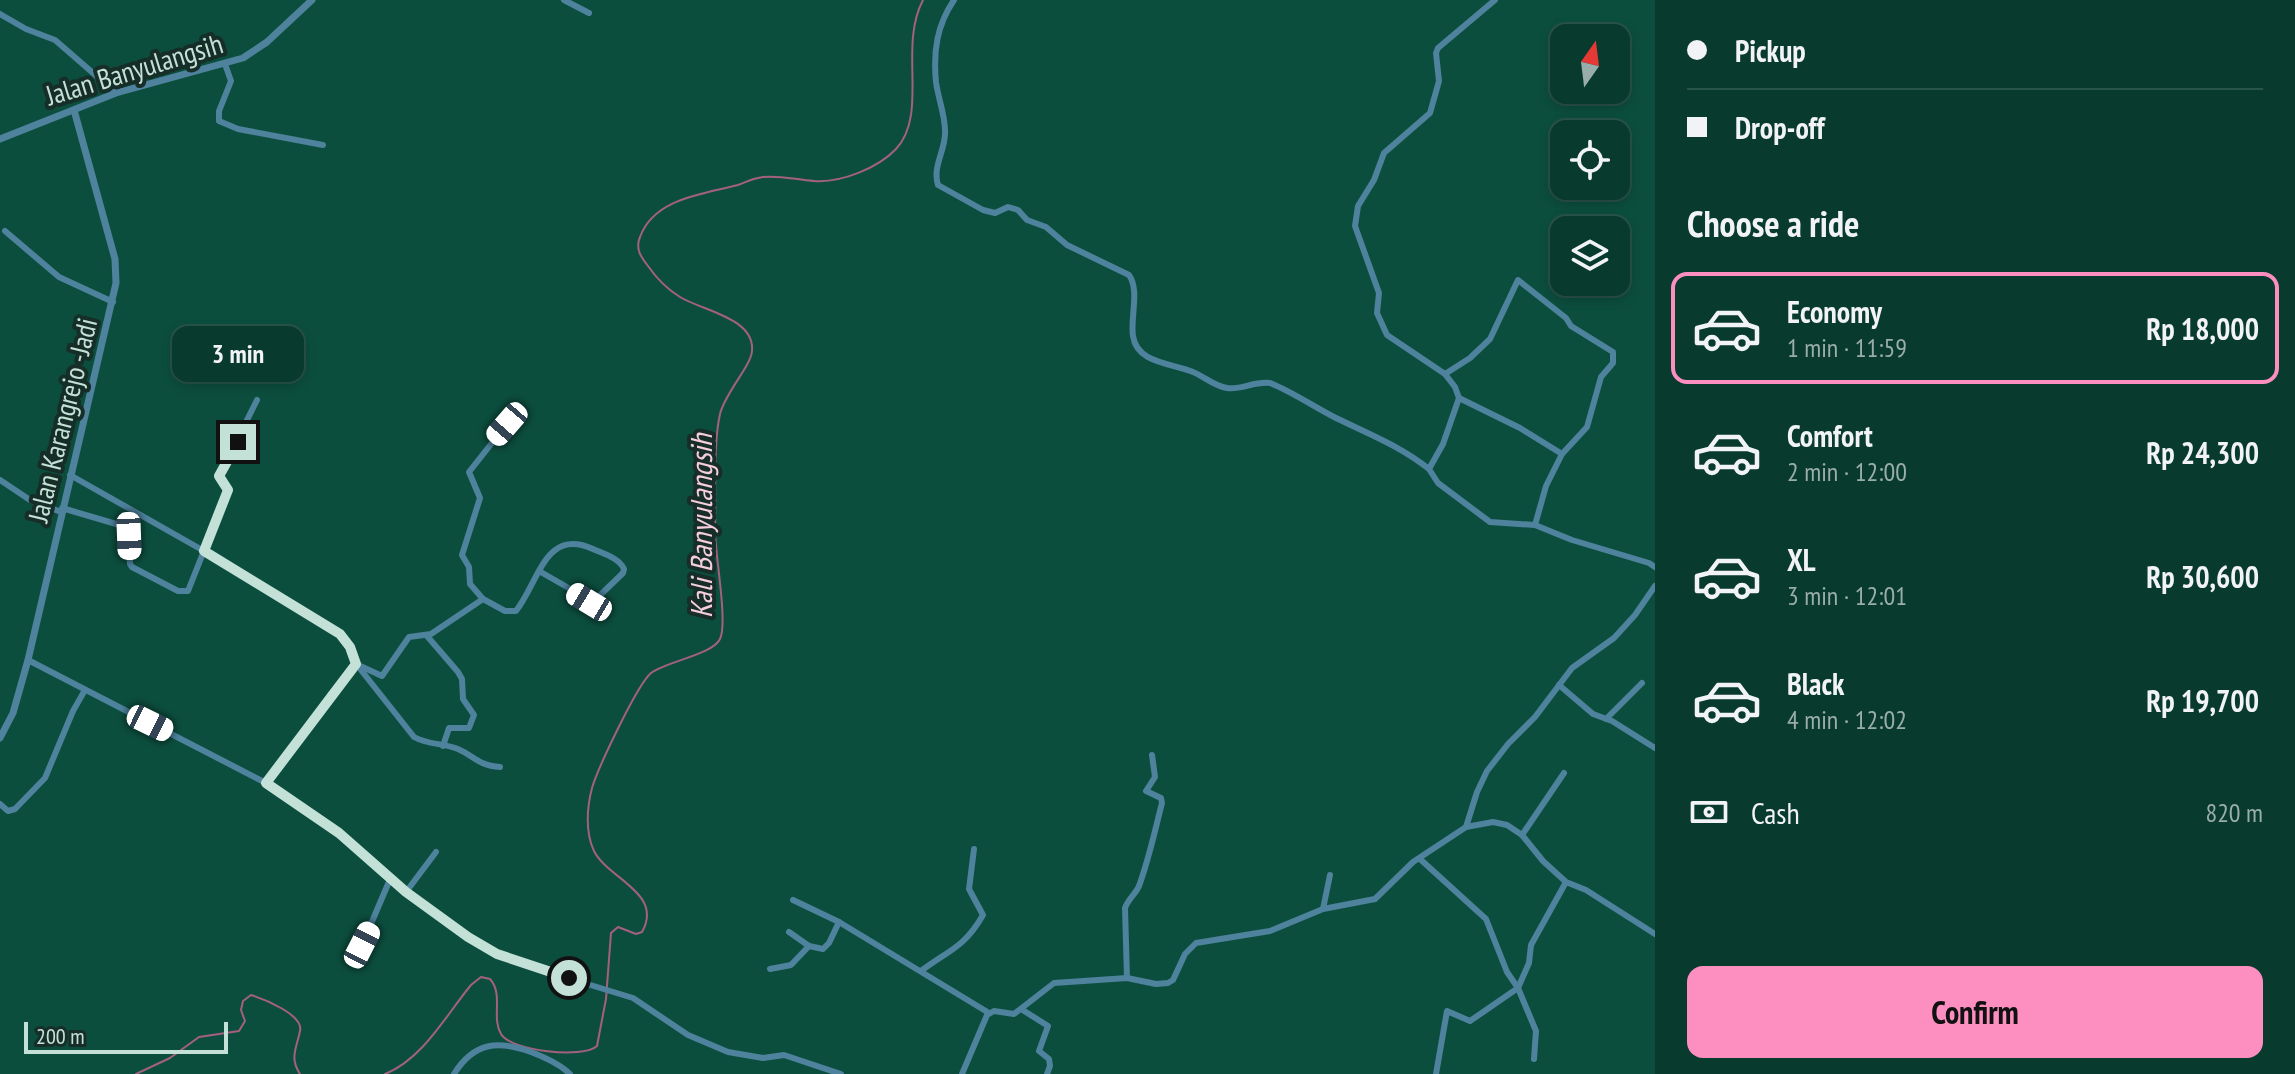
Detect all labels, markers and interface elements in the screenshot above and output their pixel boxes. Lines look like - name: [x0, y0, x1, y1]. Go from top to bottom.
- north arrow: [1550, 24, 1630, 104]
- map controls: [1550, 24, 1630, 296]
- street label: Jalan Banyulangsih: [40, 25, 227, 114]
- text: Pickup: [1735, 31, 1806, 70]
- text: Drop-off: [1735, 108, 1825, 147]
- button: locate: [1550, 120, 1630, 200]
- text: Choose a ride: [1687, 200, 1859, 247]
- button: layers: [1550, 216, 1630, 296]
- icon: car: [1691, 292, 1763, 364]
- text: Economy: [1787, 292, 1882, 331]
- text: Rp 18,000: [2146, 309, 2259, 348]
- street label: Jalan Karangrejo -Jadi: [19, 314, 105, 527]
- callout: 3 min: [172, 326, 304, 382]
- text: 1 min · 11:59: [1787, 331, 1907, 364]
- text: 3 min: [212, 337, 264, 370]
- car: [482, 398, 532, 450]
- icon: car: [1691, 416, 1763, 488]
- text: Comfort: [1787, 416, 1873, 455]
- route end: [220, 424, 256, 460]
- water label: Kali Banyulangsih: [681, 432, 720, 618]
- text: Rp 24,300: [2146, 433, 2259, 472]
- text: 2 min · 12:00: [1787, 455, 1907, 488]
- car: [116, 512, 142, 560]
- icon: car: [1691, 540, 1763, 612]
- text: XL: [1787, 540, 1816, 579]
- text: Rp 30,600: [2146, 557, 2259, 596]
- car: [562, 579, 616, 625]
- text: 3 min · 12:01: [1787, 579, 1907, 612]
- icon: car: [1691, 664, 1763, 736]
- text: Black: [1787, 664, 1844, 703]
- text: Rp 19,700: [2146, 681, 2259, 720]
- car: [123, 702, 177, 744]
- text: 4 min · 12:02: [1787, 703, 1907, 736]
- icon: cash: [1687, 790, 1731, 834]
- text: Cash: [1751, 793, 1800, 832]
- text: 820 m: [2205, 796, 2263, 829]
- car: [340, 918, 384, 972]
- route start: [551, 960, 587, 996]
- button: Confirm: [1687, 966, 2263, 1058]
- scale bar: [24, 1018, 228, 1054]
- text: 200 m: [36, 1022, 85, 1050]

